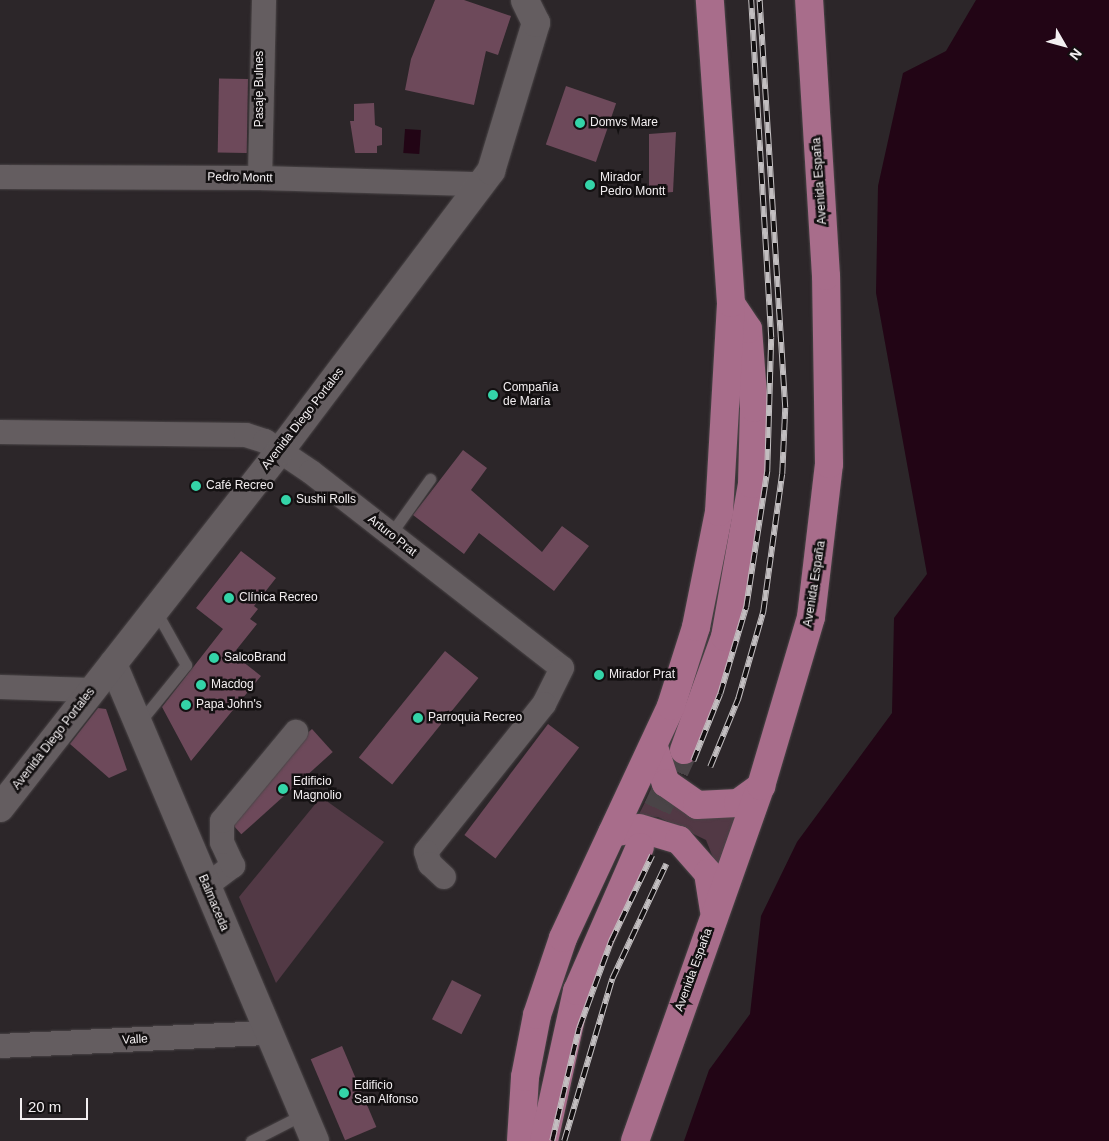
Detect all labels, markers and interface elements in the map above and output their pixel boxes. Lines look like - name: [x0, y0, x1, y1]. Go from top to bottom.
- north arrow: [1039, 20, 1089, 70]
- text: N: [1066, 45, 1085, 63]
- street label: Pasaje Bulnes: [253, 51, 267, 127]
- place label: Domvs Mare: [590, 116, 658, 130]
- marker: Domvs Mare: [574, 117, 586, 129]
- street label: Avenida España: [810, 137, 830, 225]
- street label: Pedro Montt: [207, 170, 273, 186]
- place label: Mirador Pedro Montt: [600, 171, 665, 199]
- marker: Mirador Pedro Montt: [584, 179, 596, 191]
- street label: Avenida Diego Portales: [259, 365, 347, 473]
- place label: Compañía de María: [503, 381, 558, 409]
- marker: Compañía de María: [487, 389, 499, 401]
- place label: Café Recreo: [206, 479, 273, 493]
- marker: Café Recreo: [190, 480, 202, 492]
- place label: Sushi Rolls: [296, 493, 356, 507]
- marker: Sushi Rolls: [280, 494, 292, 506]
- street label: Arturo Prat: [365, 512, 419, 560]
- street label: Avenida España: [801, 540, 829, 628]
- place label: Clínica Recreo: [239, 591, 318, 605]
- marker: Clínica Recreo: [223, 592, 235, 604]
- place label: SalcoBrand: [224, 651, 286, 665]
- marker: SalcoBrand: [208, 652, 220, 664]
- place label: Mirador Prat: [609, 668, 675, 682]
- marker: Mirador Prat: [593, 669, 605, 681]
- place label: Macdog: [211, 678, 254, 692]
- marker: Macdog: [195, 679, 207, 691]
- street label: Avenida Diego Portales: [10, 685, 98, 793]
- place label: Papa John's: [196, 698, 262, 712]
- marker: Papa John's: [180, 699, 192, 711]
- place label: Parroquia Recreo: [428, 711, 522, 725]
- marker: Parroquia Recreo: [412, 712, 424, 724]
- place label: Edificio Magnolio: [293, 775, 342, 803]
- marker: Edificio Magnolio: [277, 783, 289, 795]
- street label: Balmaceda: [195, 873, 231, 933]
- street label: Avenida España: [672, 927, 716, 1013]
- street label: Valle: [122, 1032, 148, 1048]
- place label: Edificio San Alfonso: [354, 1079, 419, 1107]
- marker: Edificio San Alfonso: [338, 1087, 350, 1099]
- scale bar: [22, 1088, 90, 1120]
- text: 20 m: [28, 1098, 61, 1115]

